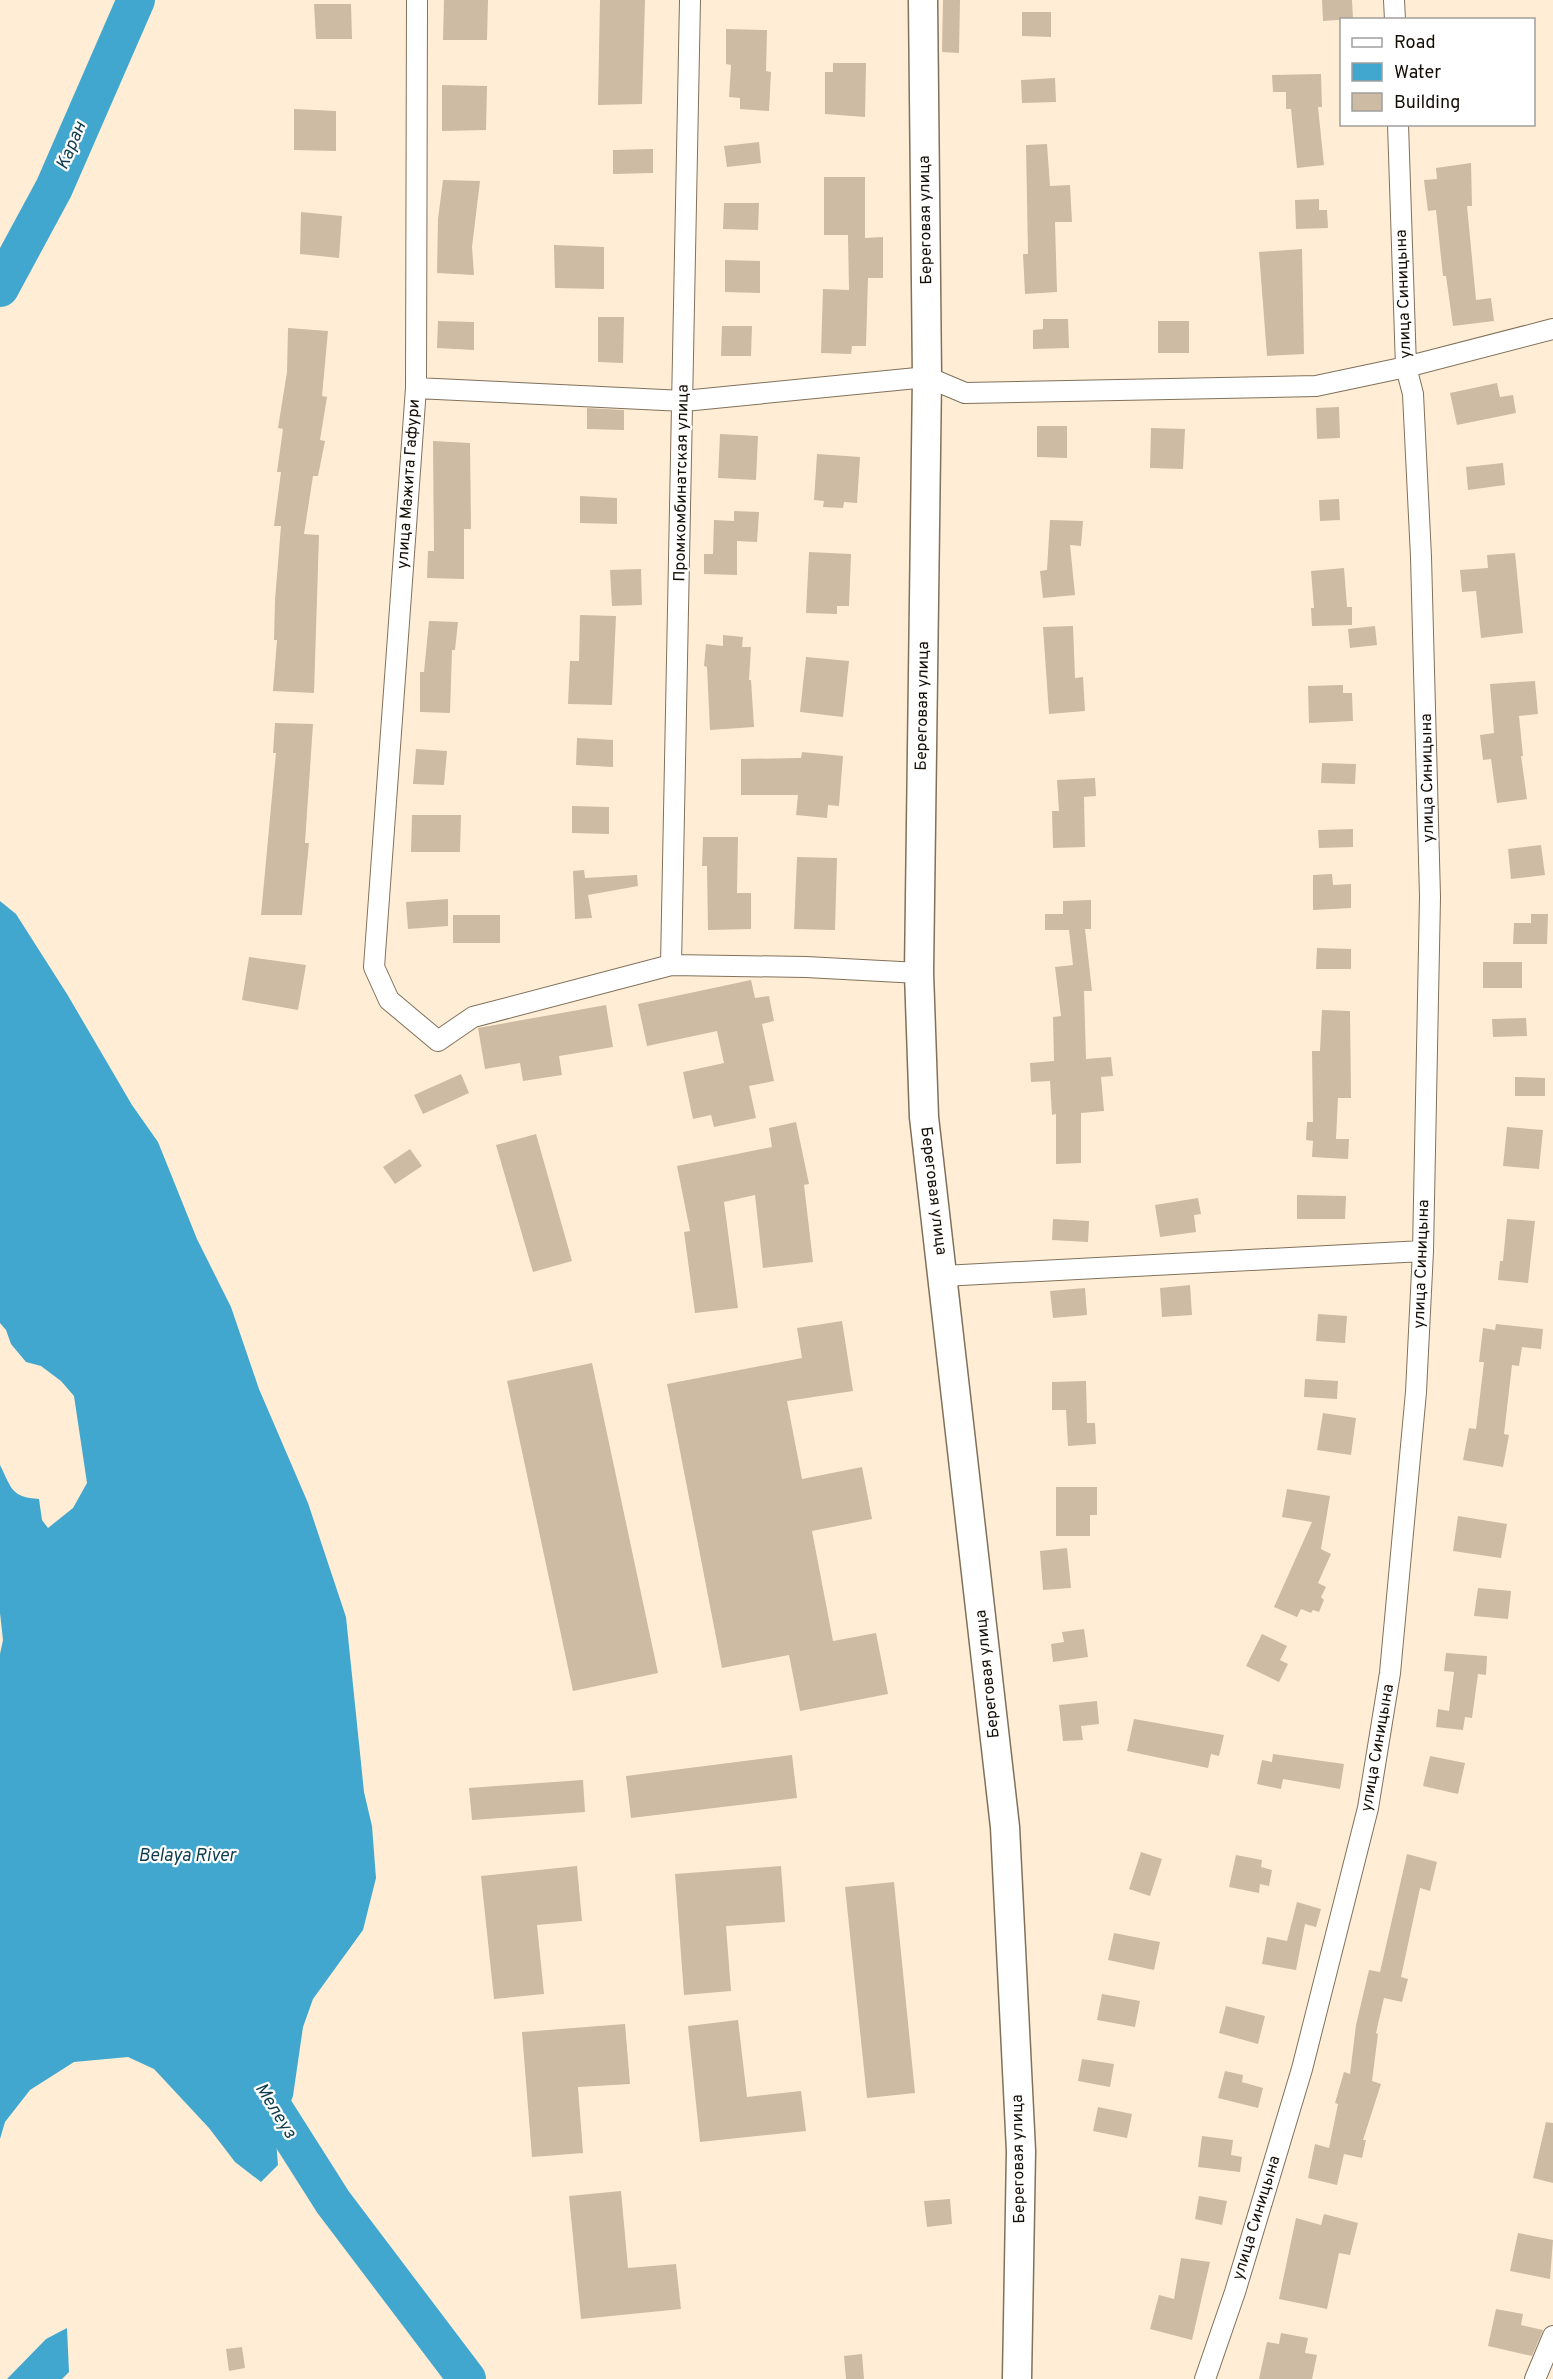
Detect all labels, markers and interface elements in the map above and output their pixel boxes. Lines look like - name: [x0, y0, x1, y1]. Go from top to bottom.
- legend: [1340, 18, 1535, 126]
- text: Road: [1394, 32, 1436, 55]
- text: Water: [1394, 62, 1441, 85]
- text: Building: [1394, 92, 1460, 115]
- water label: Каран: [52, 118, 93, 174]
- street label: Береговая улица: [915, 155, 937, 285]
- street label: улица Синицына: [1392, 229, 1416, 359]
- street label: Промкомбинатская улица: [670, 384, 694, 582]
- street label: улица Мажита Гафури: [393, 398, 425, 570]
- street label: Береговая улица: [912, 641, 934, 771]
- street label: улица Синицына: [1417, 713, 1439, 843]
- street label: Береговая улица: [915, 1126, 951, 1256]
- street label: улица Синицына: [1410, 1199, 1434, 1329]
- street label: Береговая улица: [971, 1609, 1005, 1739]
- street label: улица Синицына: [1357, 1683, 1399, 1813]
- water label: Belaya River: [138, 1845, 238, 1868]
- water label: Мелеуз: [249, 2079, 301, 2143]
- street label: Береговая улица: [1008, 2094, 1030, 2224]
- street label: улица Синицына: [1229, 2153, 1285, 2283]

